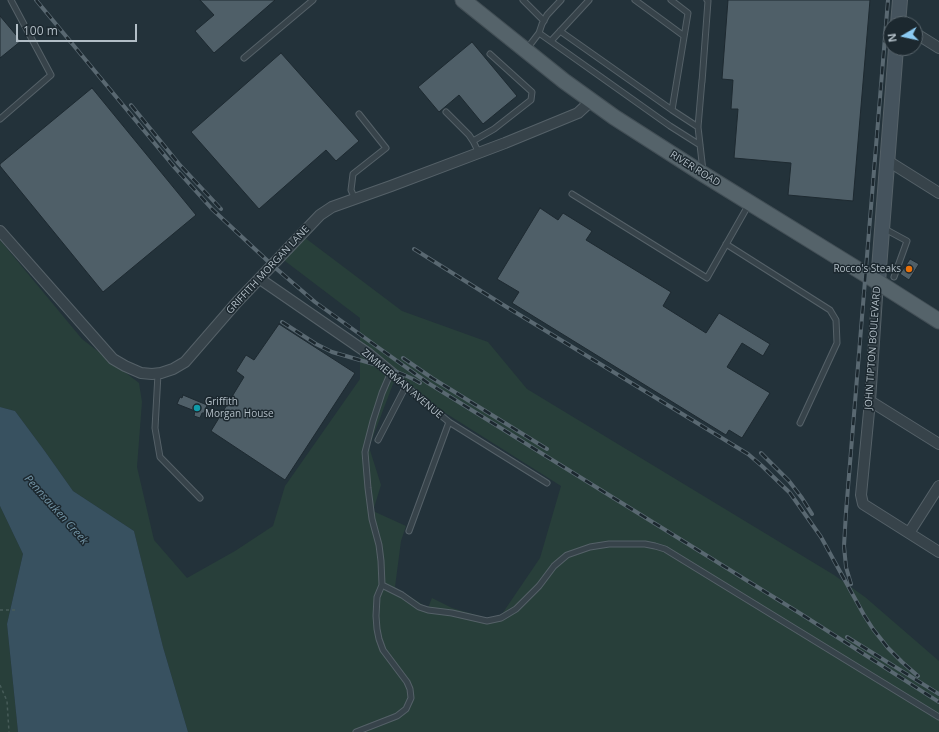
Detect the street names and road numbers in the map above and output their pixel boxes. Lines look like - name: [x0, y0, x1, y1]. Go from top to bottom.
- street label: RIVER ROAD: [668, 149, 722, 189]
- street label: GRIFFITH MORGAN LANE: [224, 223, 312, 317]
- street label: JOHN TIPTON BOULEVARD: [863, 286, 883, 410]
- street label: ZIMMERMAN AVENUE: [359, 347, 445, 421]

